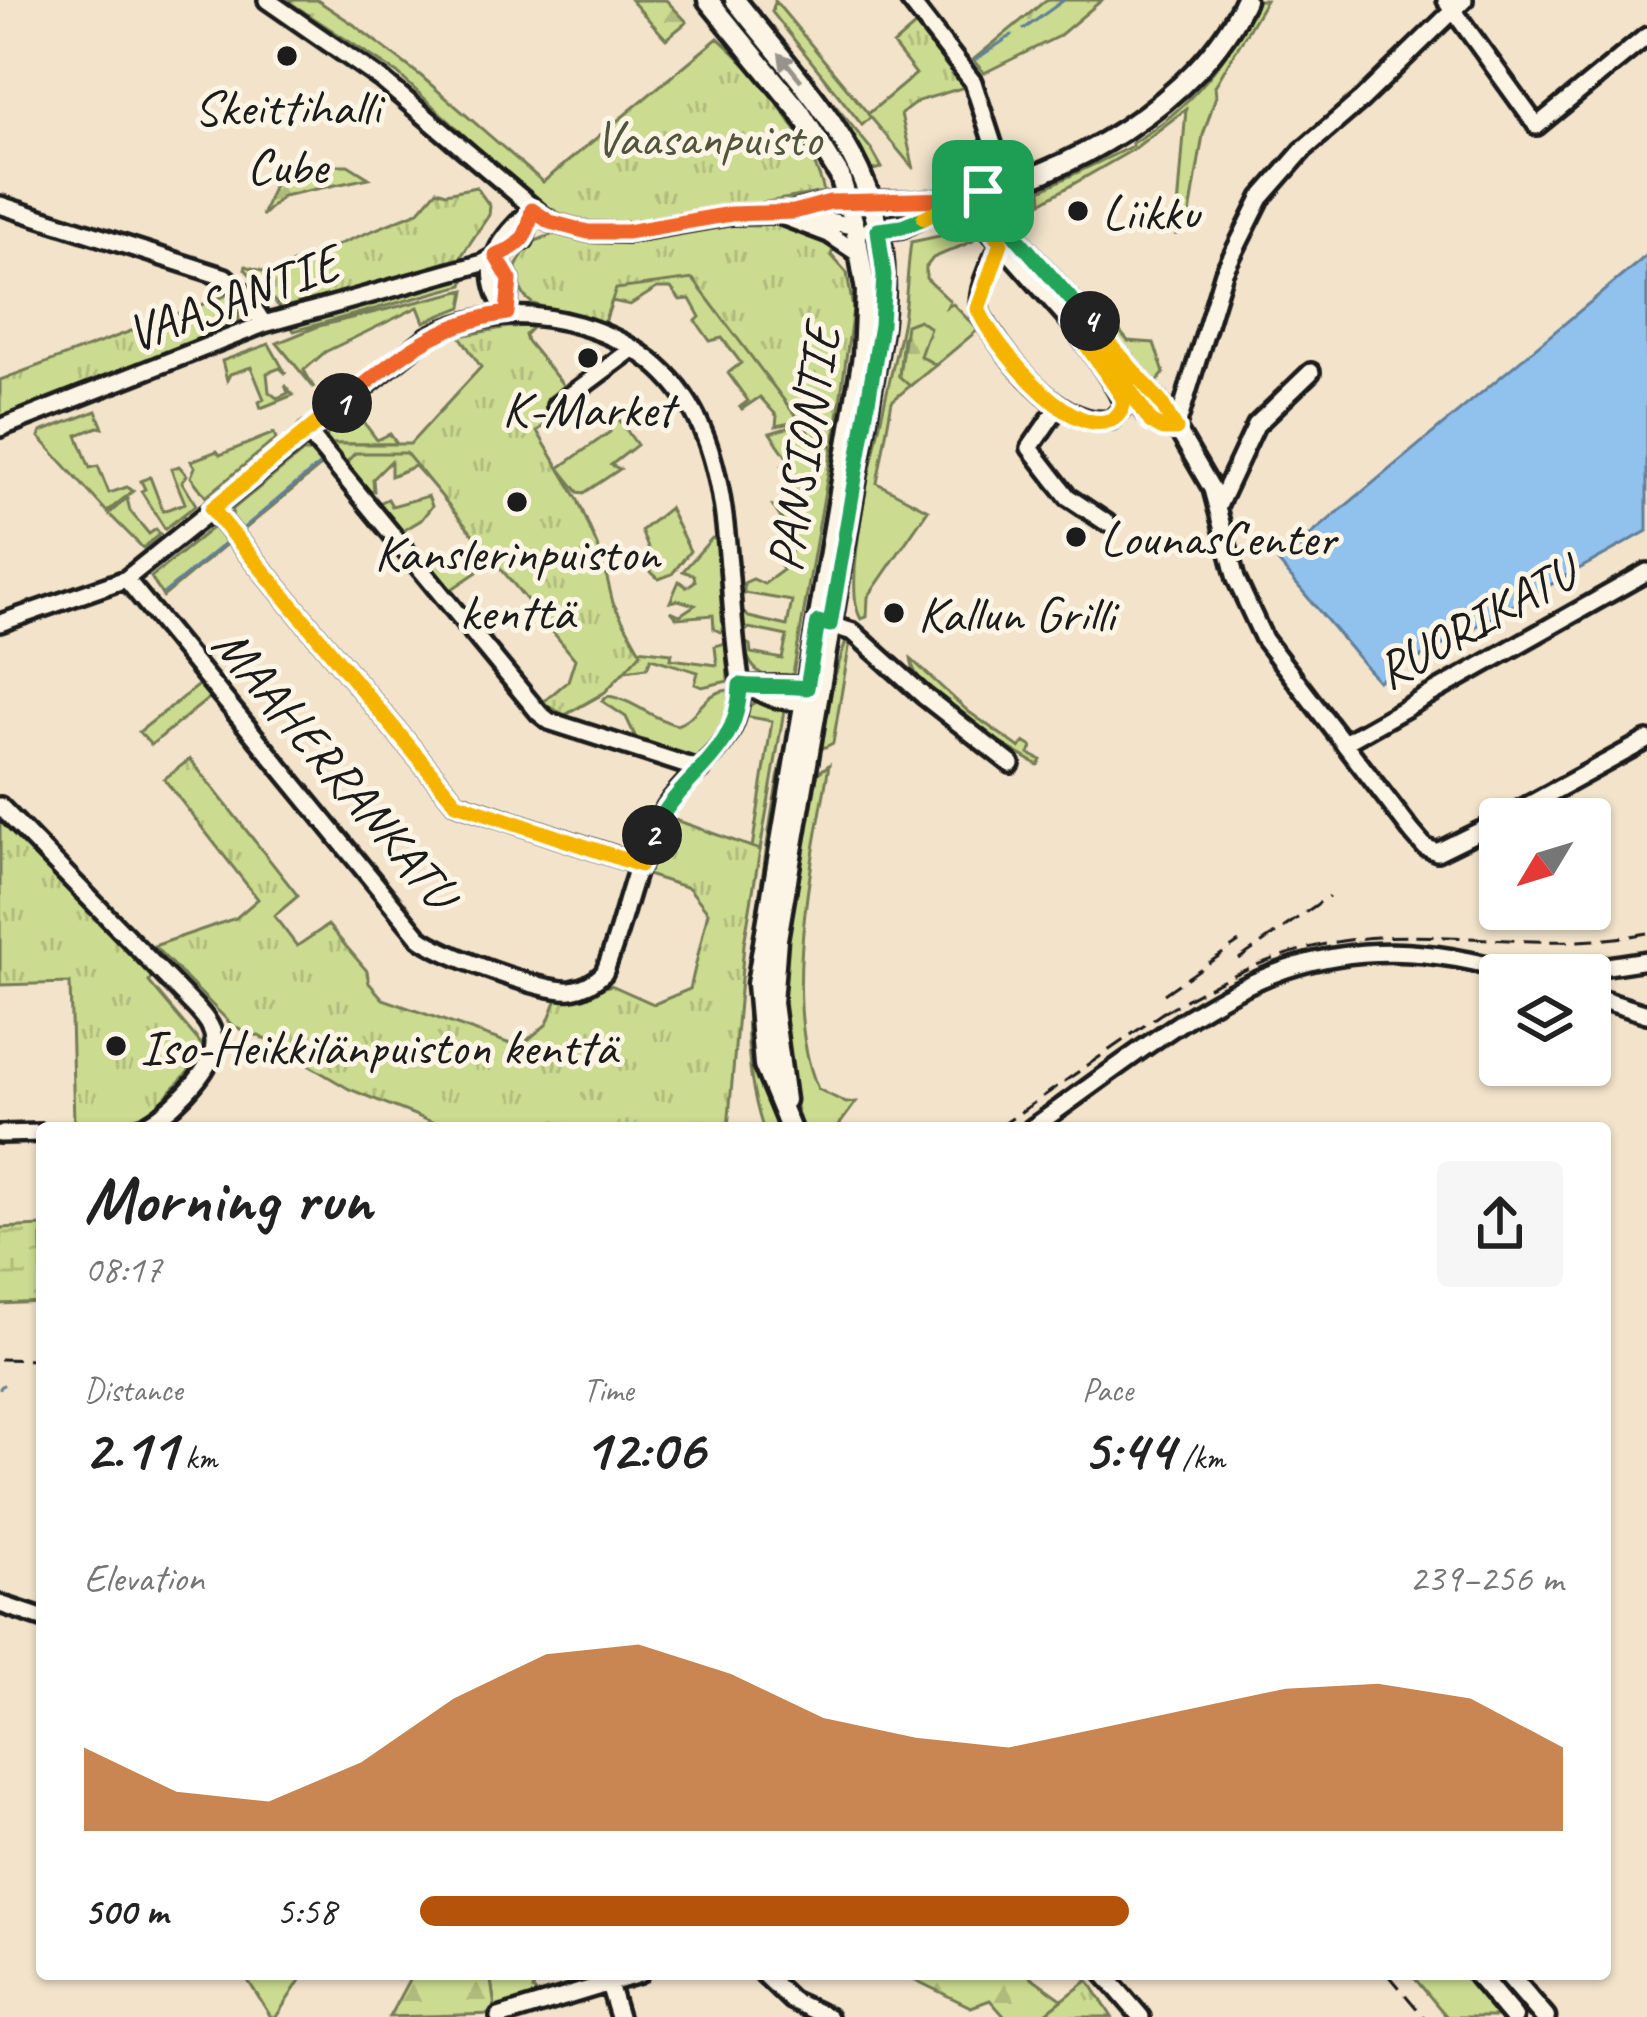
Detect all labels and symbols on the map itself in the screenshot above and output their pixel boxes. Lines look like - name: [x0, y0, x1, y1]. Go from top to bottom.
- marker: Skeittihalli Cube: [274, 43, 300, 69]
- one-way arrow: [777, 52, 803, 82]
- place label: Skeittihalli Cube: [194, 75, 386, 198]
- park label: Vaasanpuisto: [595, 106, 824, 170]
- pin: [932, 140, 1034, 242]
- place label: Liikku: [1102, 180, 1203, 244]
- marker: Liikku: [1065, 198, 1091, 224]
- street label: VAASANTIE: [117, 228, 353, 366]
- pin: 4: [1060, 291, 1120, 351]
- street label: PANSIONTIE: [752, 315, 855, 576]
- marker: K-Market: [575, 345, 601, 371]
- pin: 1: [312, 373, 372, 433]
- place label: K-Market: [502, 377, 680, 441]
- marker: Kanslerinpuiston kenttä: [504, 489, 530, 515]
- place label: LounasCenter: [1100, 506, 1339, 570]
- place label: Kanslerinpuiston kenttä: [375, 521, 663, 644]
- marker: LounasCenter: [1063, 524, 1089, 550]
- street label: RUORIKATU: [1365, 537, 1593, 703]
- place label: Kallun Grilli: [918, 582, 1120, 646]
- marker: Kallun Grilli: [881, 600, 907, 626]
- street label: MAAHERRANKATU: [199, 614, 476, 927]
- north arrow: [1479, 798, 1611, 930]
- pin: 2: [622, 805, 682, 865]
- place label: Iso-Heikkilänpuiston kenttä: [140, 1015, 621, 1079]
- marker: Iso-Heikkilänpuiston kenttä: [103, 1033, 129, 1059]

